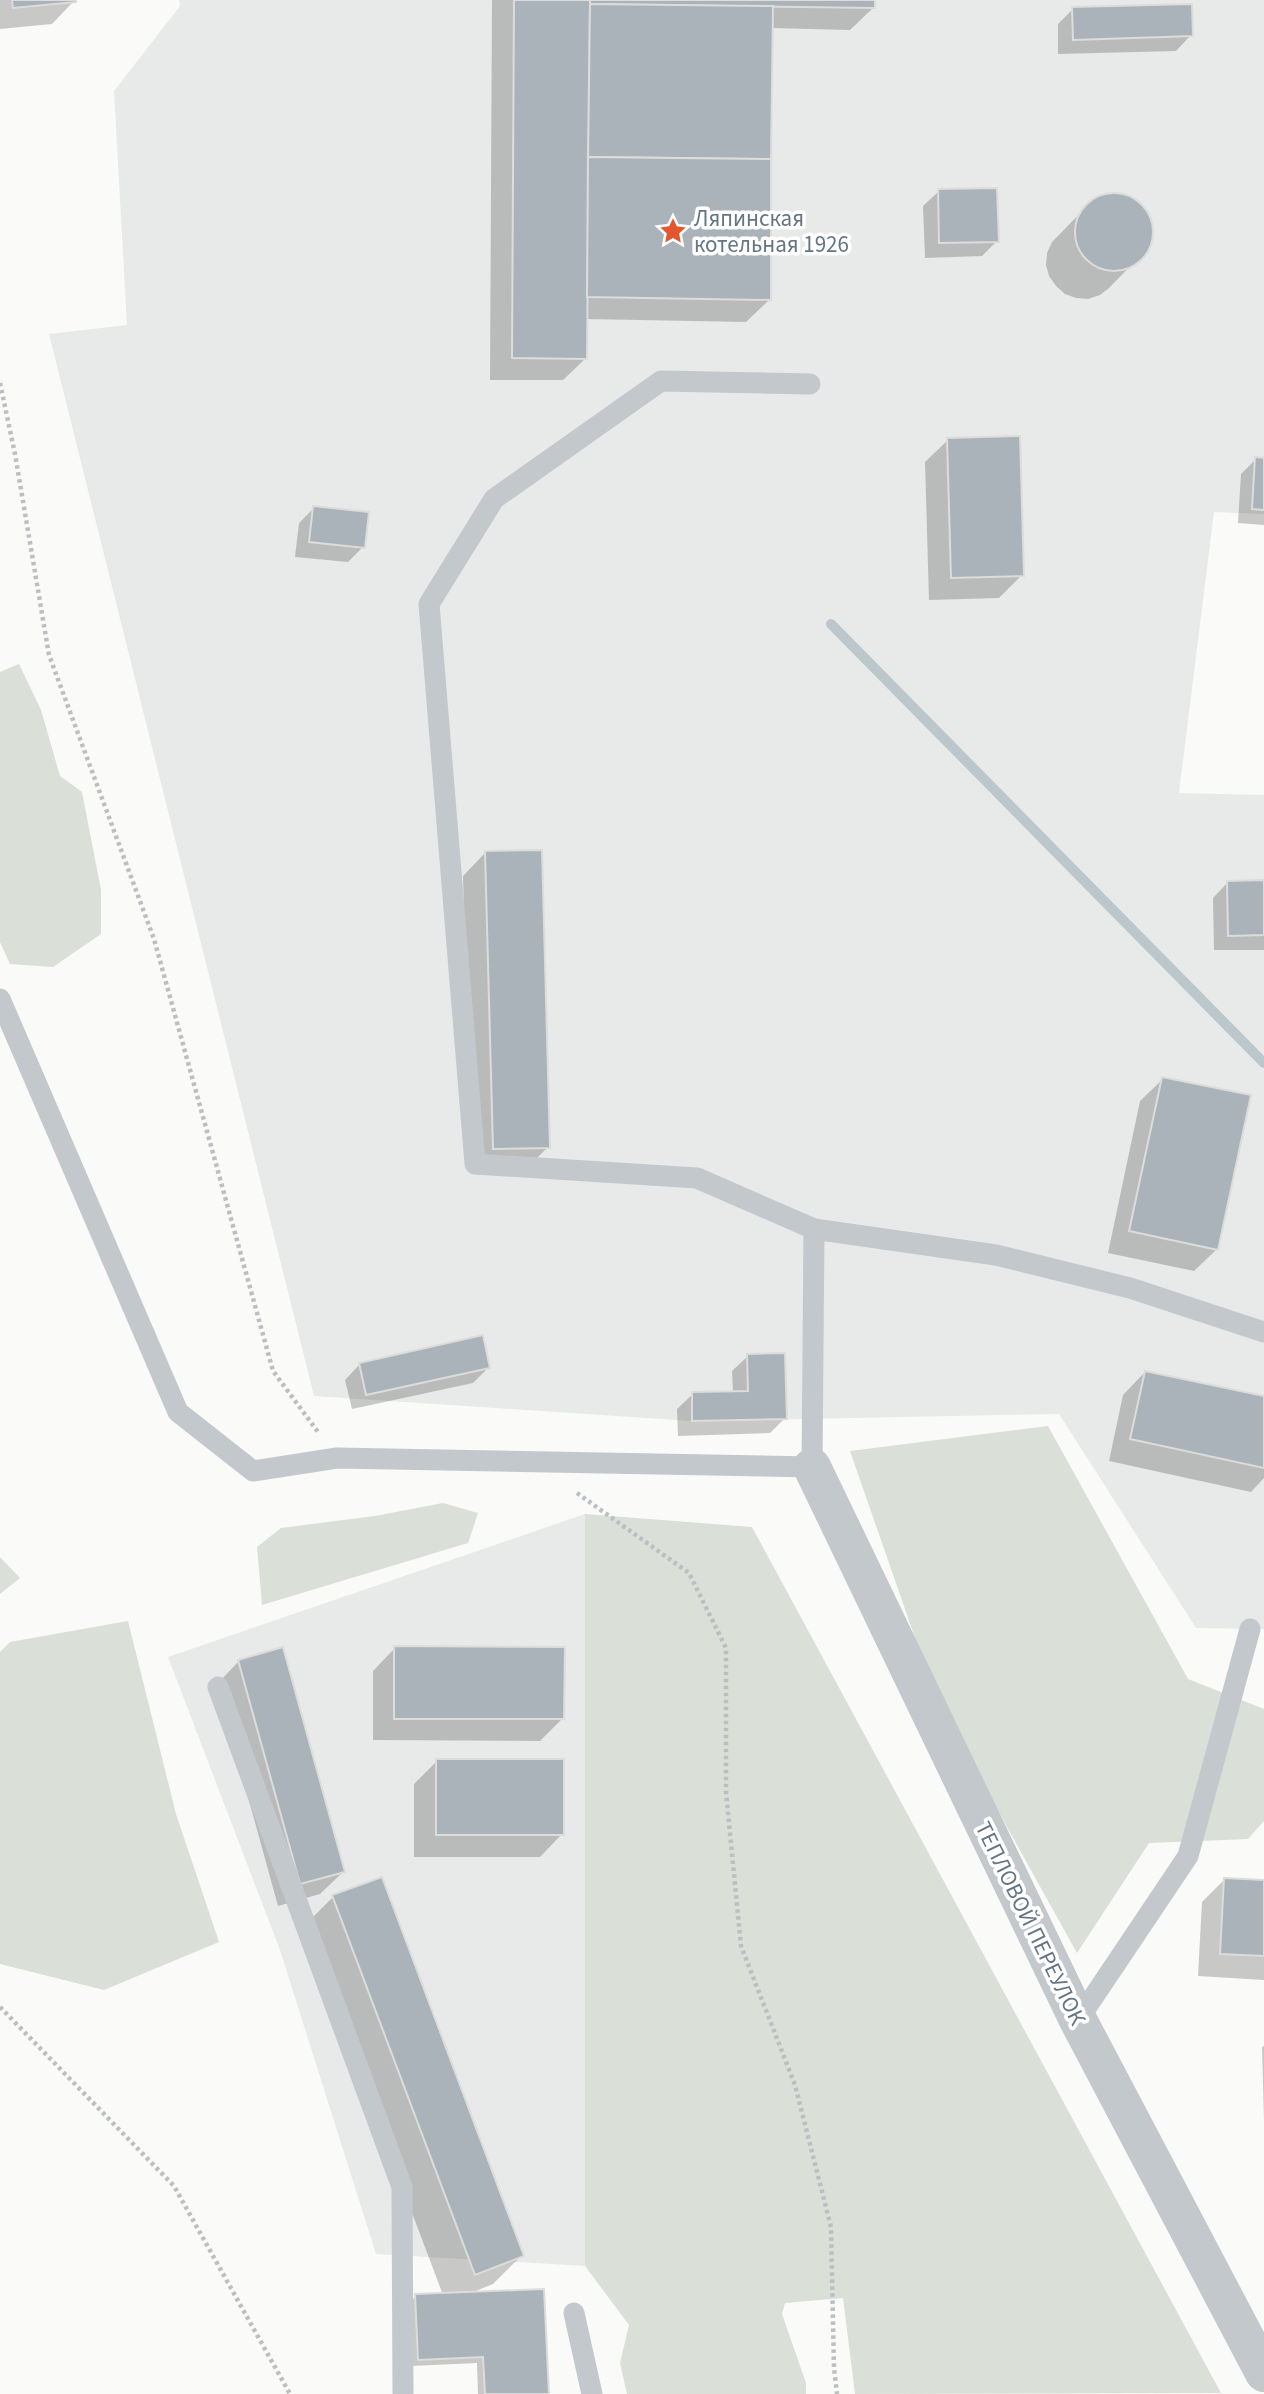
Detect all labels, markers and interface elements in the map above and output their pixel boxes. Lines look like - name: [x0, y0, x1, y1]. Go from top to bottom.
- place label: Ляпинская котельная 1926: [694, 202, 849, 261]
- place icon: Ляпинская котельная 1926: [658, 216, 688, 246]
- street label: ТЕПЛОВОЙ ПЕРЕУЛОК: [967, 1816, 1095, 2031]

